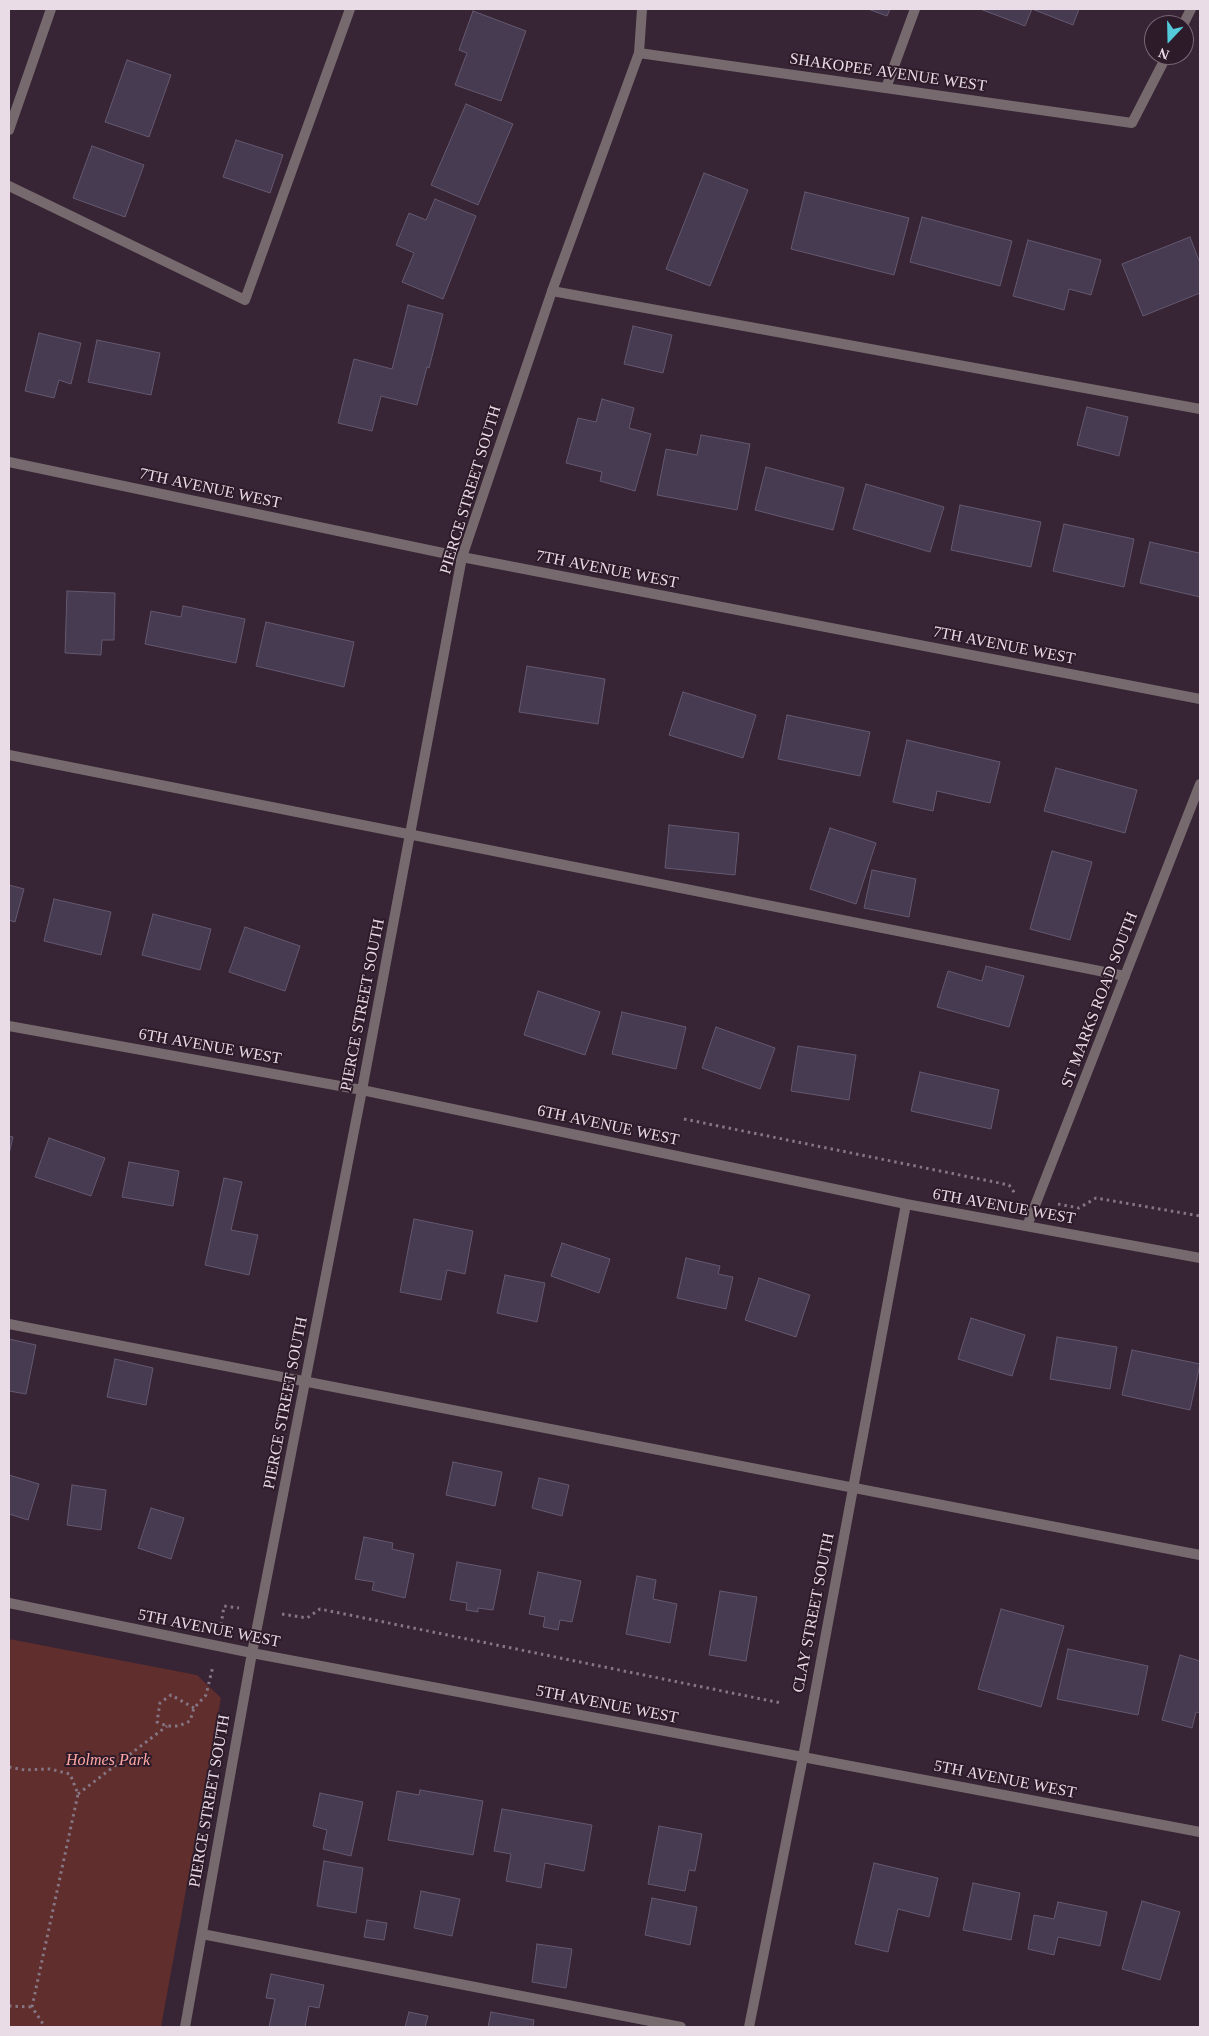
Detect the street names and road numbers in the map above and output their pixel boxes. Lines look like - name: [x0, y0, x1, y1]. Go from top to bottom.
- street label: SHAKOPEE AVENUE WEST: [788, 50, 988, 96]
- street label: PIERCE STREET SOUTH: [436, 403, 506, 577]
- street label: 7TH AVENUE WEST: [137, 465, 283, 513]
- street label: 7TH AVENUE WEST: [534, 547, 680, 593]
- street label: 7TH AVENUE WEST: [931, 623, 1077, 669]
- street label: ST MARKS ROAD SOUTH: [1058, 910, 1142, 1090]
- street label: PIERCE STREET SOUTH: [337, 917, 389, 1093]
- street label: 6TH AVENUE WEST: [137, 1025, 283, 1069]
- street label: 6TH AVENUE WEST: [535, 1102, 681, 1150]
- street label: 6TH AVENUE WEST: [931, 1185, 1077, 1229]
- street label: PIERCE STREET SOUTH: [260, 1315, 312, 1491]
- street label: CLAY STREET SOUTH: [789, 1532, 839, 1694]
- street label: 5TH AVENUE WEST: [136, 1606, 282, 1652]
- street label: 5TH AVENUE WEST: [534, 1682, 680, 1728]
- street label: PIERCE STREET SOUTH: [185, 1713, 235, 1889]
- street label: 5TH AVENUE WEST: [932, 1757, 1078, 1803]

